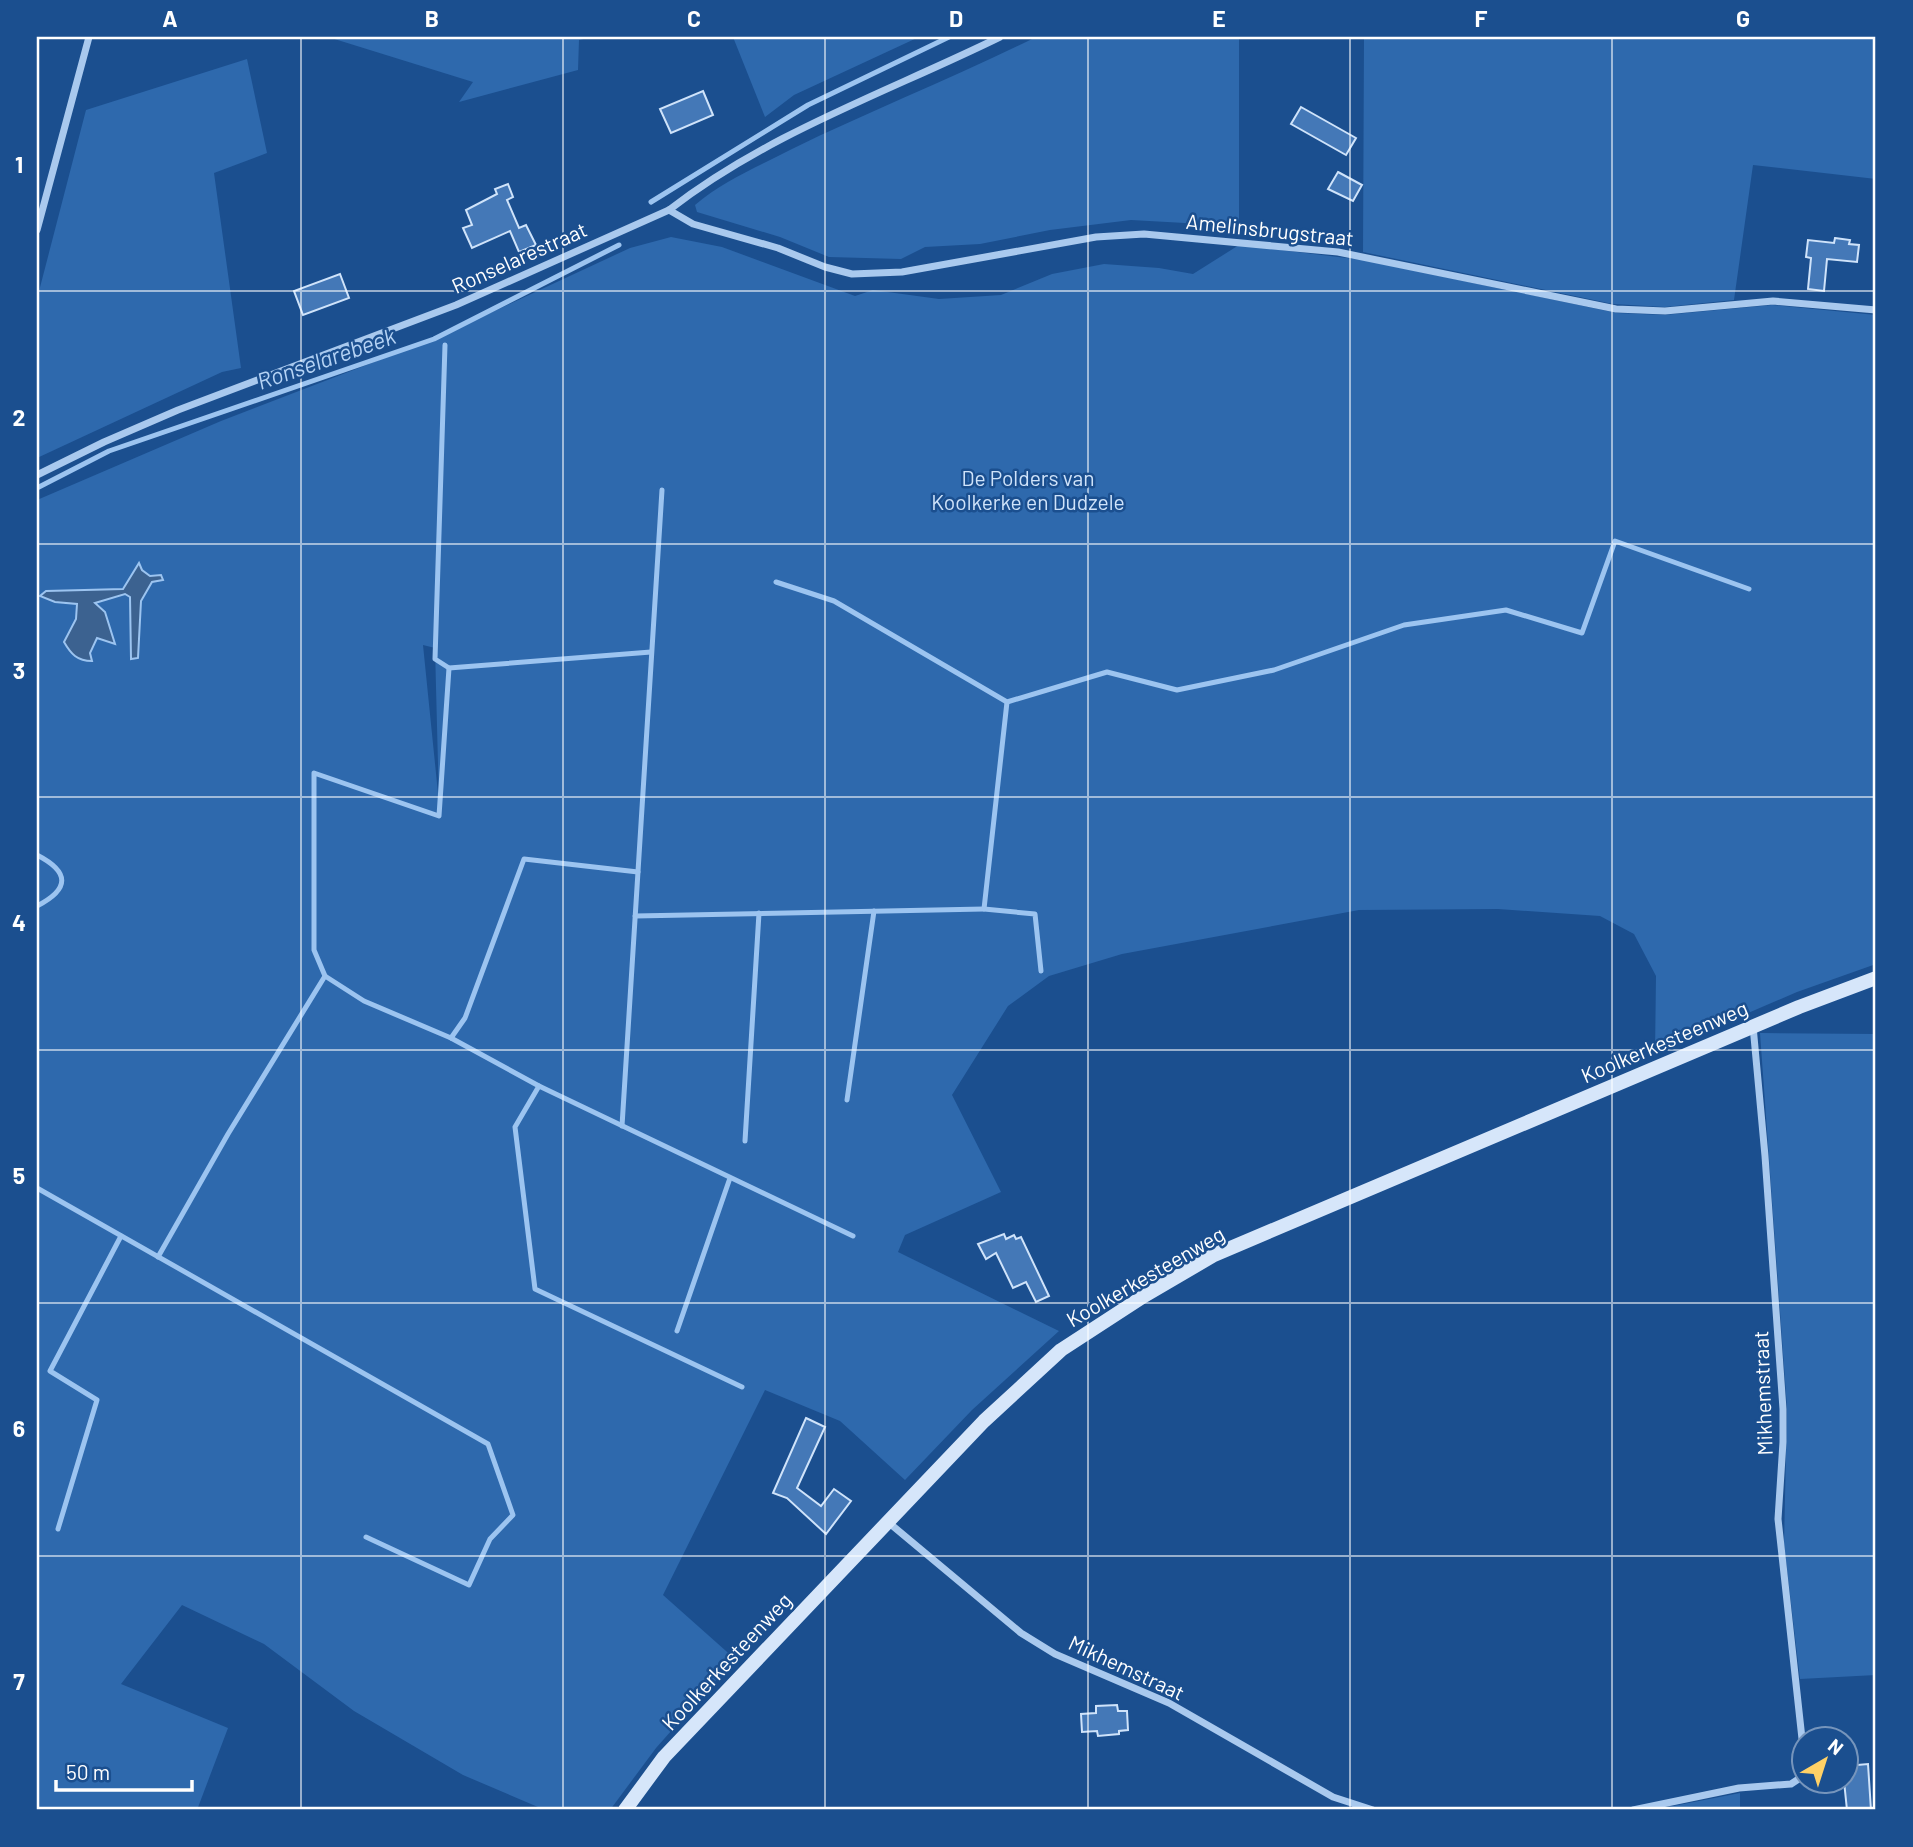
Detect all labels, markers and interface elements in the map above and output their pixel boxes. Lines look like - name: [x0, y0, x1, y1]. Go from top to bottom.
- text: A: [162, 4, 178, 32]
- text: B: [425, 4, 439, 32]
- text: C: [687, 4, 701, 32]
- text: D: [949, 4, 963, 32]
- text: E: [1212, 4, 1226, 32]
- text: F: [1475, 4, 1488, 32]
- text: G: [1736, 4, 1750, 32]
- text: 1: [15, 150, 23, 178]
- street label: Amelinsbrugstraat: [1185, 208, 1355, 250]
- street label: Ronselarestraat: [448, 216, 590, 298]
- water label: Ronselarebeek: [253, 321, 399, 395]
- text: 2: [13, 403, 25, 431]
- park label: De Polders van Koolkerke en Dudzele: [931, 465, 1125, 514]
- text: 3: [13, 656, 25, 684]
- text: 4: [12, 908, 26, 936]
- street label: Koolkerkesteenweg: [1577, 995, 1751, 1087]
- text: 5: [13, 1161, 25, 1189]
- street label: Koolkerkesteenweg: [1061, 1221, 1229, 1331]
- street label: Mikhemstraat: [1747, 1330, 1777, 1456]
- text: 6: [13, 1414, 25, 1442]
- street label: Koolkerkesteenweg: [656, 1587, 796, 1735]
- street label: Mikhemstraat: [1065, 1629, 1189, 1705]
- text: 7: [13, 1667, 25, 1695]
- north arrow: [1790, 1724, 1860, 1794]
- text: N: [1824, 1733, 1848, 1759]
- scale bar: [56, 1749, 192, 1793]
- text: 50 m: [66, 1759, 110, 1784]

